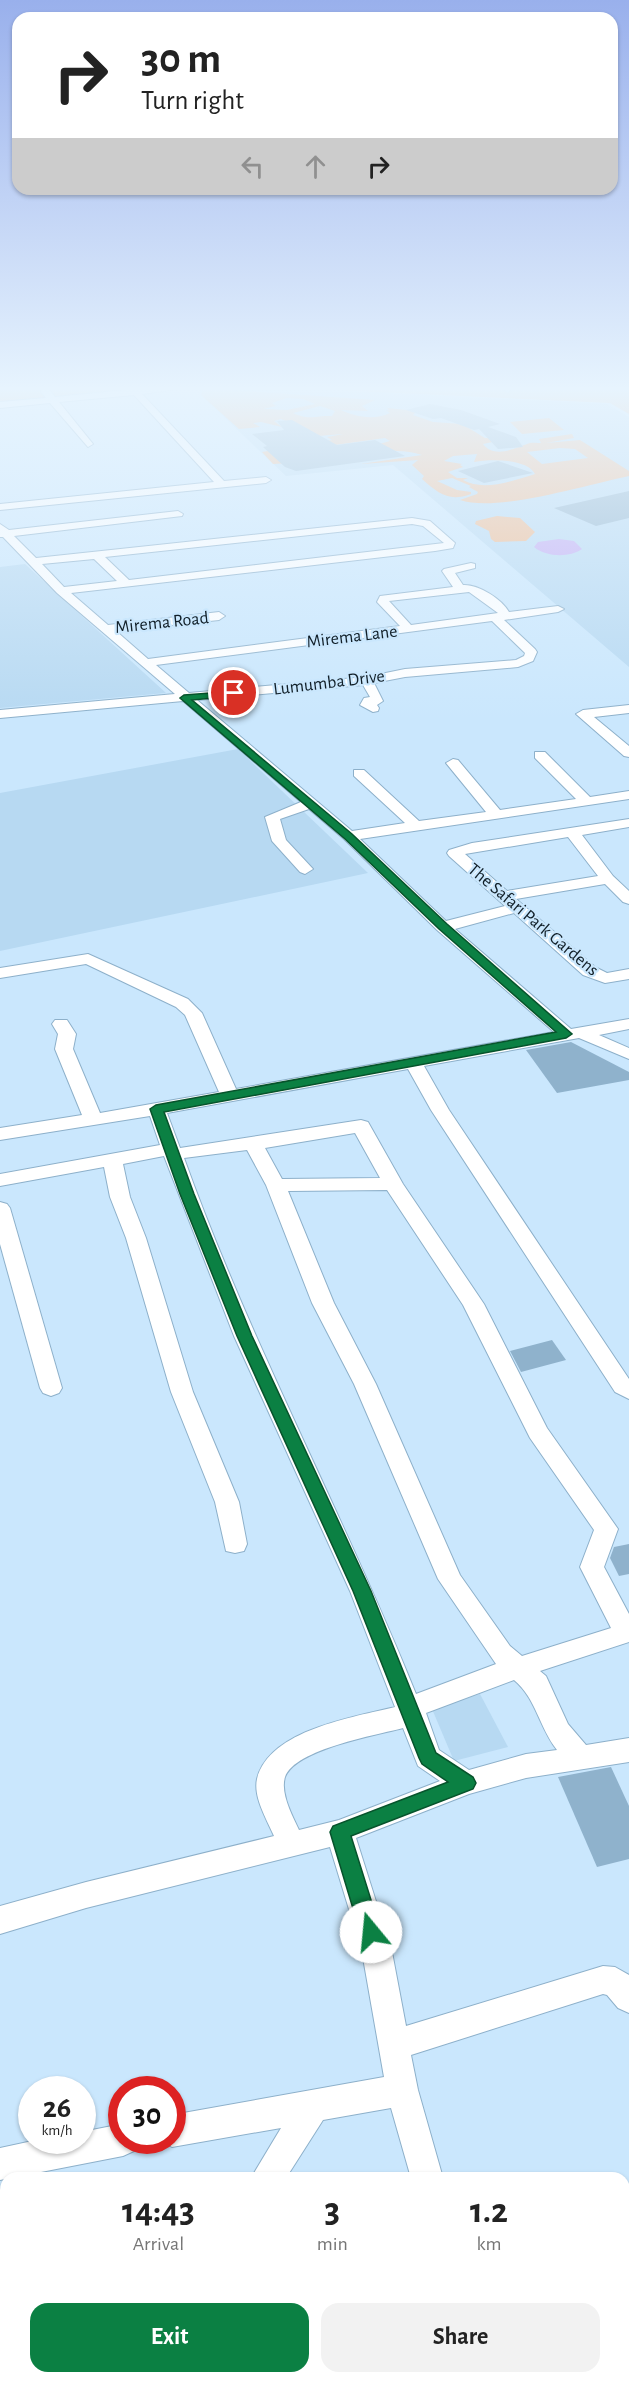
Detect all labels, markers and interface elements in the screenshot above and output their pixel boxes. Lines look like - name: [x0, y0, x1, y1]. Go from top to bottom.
- icon: right: [42, 36, 120, 114]
- text: 30 m: [141, 38, 221, 80]
- text: Turn right: [141, 87, 244, 114]
- icon: left: [236, 150, 269, 183]
- icon: ahead: [299, 150, 332, 183]
- icon: right: [362, 150, 395, 183]
- street label: Mirema Road: [114, 609, 210, 637]
- street label: Mirema Lane: [305, 622, 399, 652]
- pin: [208, 667, 259, 718]
- street label: Lumumba Drive: [272, 667, 386, 699]
- icon: arrive: [217, 676, 250, 709]
- street label: The Safari Park Gardens: [464, 860, 602, 980]
- position arrow: [339, 1900, 403, 1964]
- speed limit sign: 30: [108, 2076, 186, 2154]
- text: 26: [43, 2093, 71, 2123]
- text: km/h: [42, 2123, 72, 2138]
- text: 14:43: [122, 2193, 195, 2229]
- text: 3: [325, 2193, 340, 2229]
- text: 1.2: [470, 2193, 508, 2229]
- text: Arrival: [133, 2234, 184, 2254]
- text: min: [317, 2234, 348, 2254]
- text: km: [476, 2234, 502, 2254]
- button: Exit: [30, 2303, 309, 2372]
- button: Share: [321, 2303, 600, 2372]

